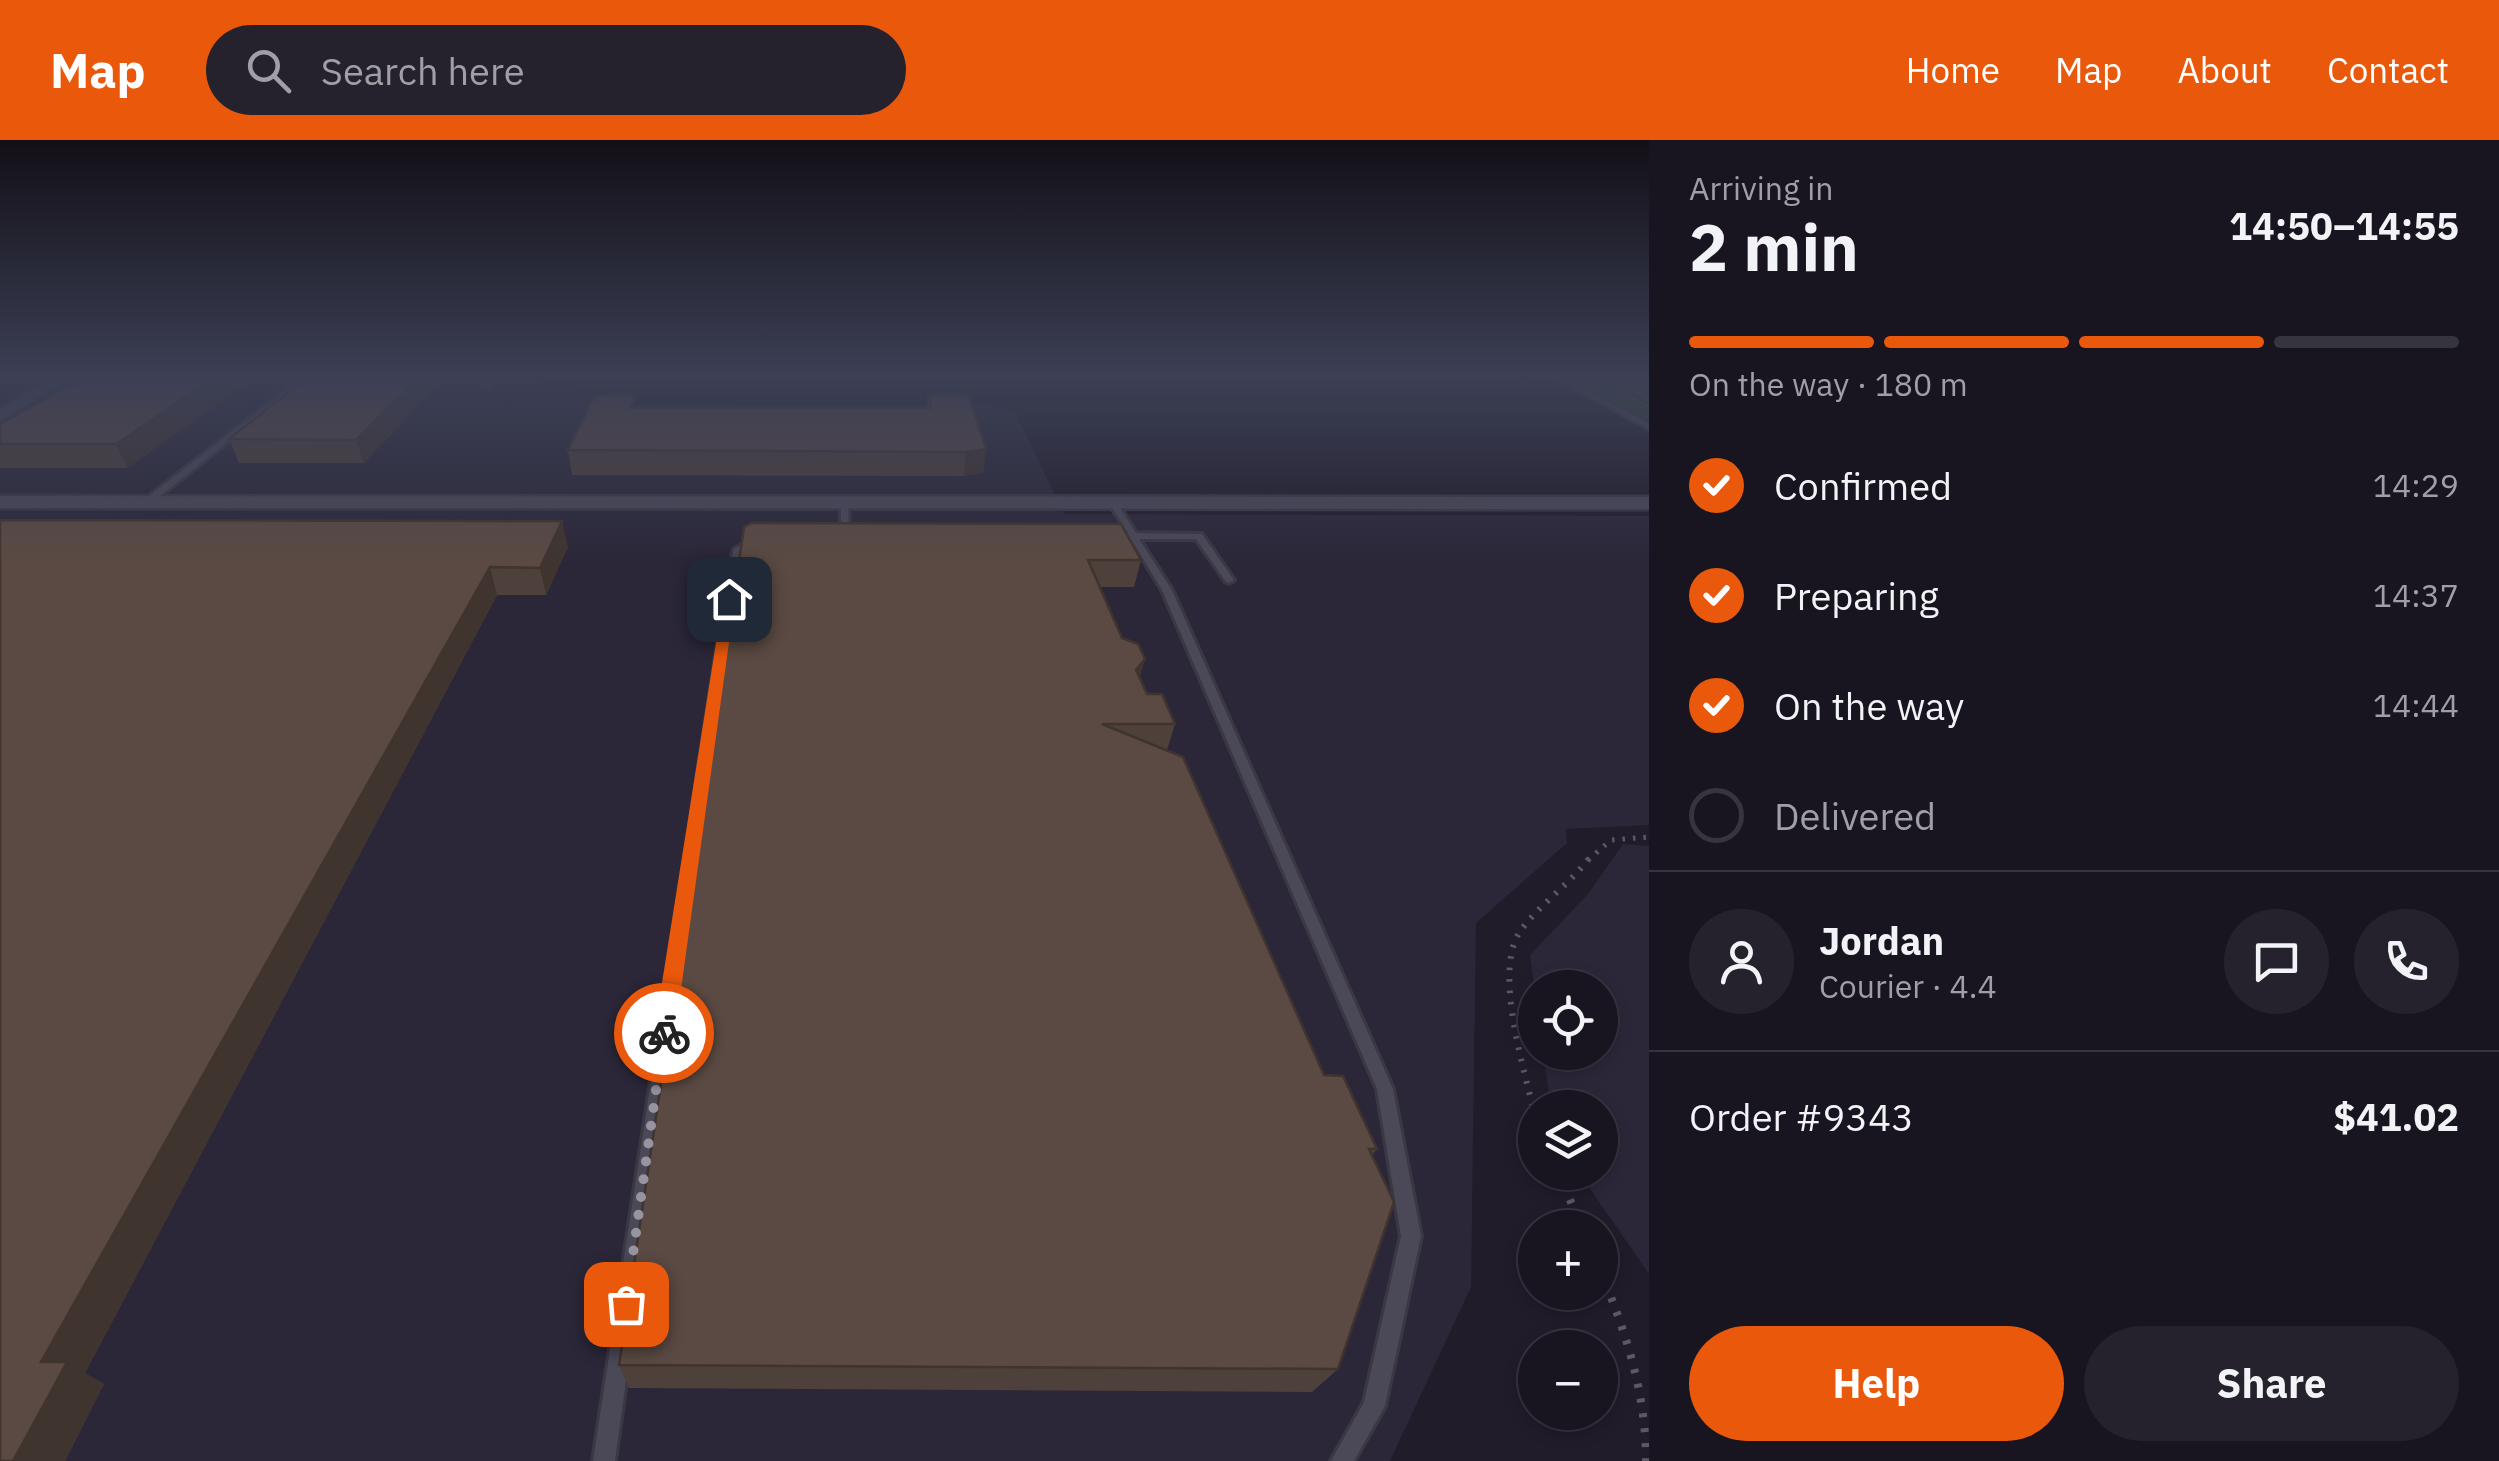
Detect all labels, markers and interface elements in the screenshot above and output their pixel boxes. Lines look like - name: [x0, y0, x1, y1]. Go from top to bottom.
- search box: [206, 25, 906, 115]
- text: Map: [50, 39, 146, 101]
- icon: search: [241, 43, 296, 98]
- text: Search here: [321, 46, 525, 95]
- text: Home: [1906, 47, 2000, 93]
- text: Map: [2055, 47, 2122, 93]
- text: About: [2177, 47, 2272, 93]
- text: Contact: [2327, 47, 2449, 93]
- text: Arriving in: [1689, 167, 1834, 209]
- text: 14:50–14:55: [2229, 201, 2459, 250]
- text: 2 min: [1689, 204, 1859, 289]
- text: On the way · 180 m: [1689, 363, 1968, 405]
- icon: check: [1689, 458, 1744, 513]
- text: Confirmed: [1774, 461, 1952, 510]
- text: 14:29: [2373, 464, 2459, 506]
- pin: [687, 557, 772, 642]
- icon: check: [1689, 568, 1744, 623]
- text: Preparing: [1774, 571, 1939, 620]
- icon: home: [702, 572, 757, 627]
- text: 14:37: [2373, 574, 2459, 616]
- icon: check: [1689, 678, 1744, 733]
- text: On the way: [1774, 681, 1964, 730]
- text: 14:44: [2373, 684, 2459, 726]
- text: Delivered: [1774, 791, 1936, 840]
- button: person: [1689, 909, 1794, 1014]
- button: chat: [2224, 909, 2329, 1014]
- button: phone: [2354, 909, 2459, 1014]
- text: Jordan: [1819, 916, 1944, 965]
- text: Courier · 4.4: [1819, 965, 1997, 1007]
- map controls: [1518, 970, 1618, 1430]
- button: locate: [1518, 970, 1618, 1070]
- courier: [614, 983, 714, 1083]
- icon: bike: [637, 1006, 692, 1061]
- button: layers: [1518, 1090, 1618, 1190]
- text: Order #9343: [1689, 1092, 1914, 1141]
- text: $41.02: [2333, 1092, 2459, 1141]
- button: +: [1518, 1210, 1618, 1310]
- pin: [584, 1262, 669, 1347]
- icon: bag: [599, 1277, 654, 1332]
- button: Help: [1689, 1326, 2064, 1441]
- button: Share: [2084, 1326, 2459, 1441]
- button: −: [1518, 1330, 1618, 1430]

